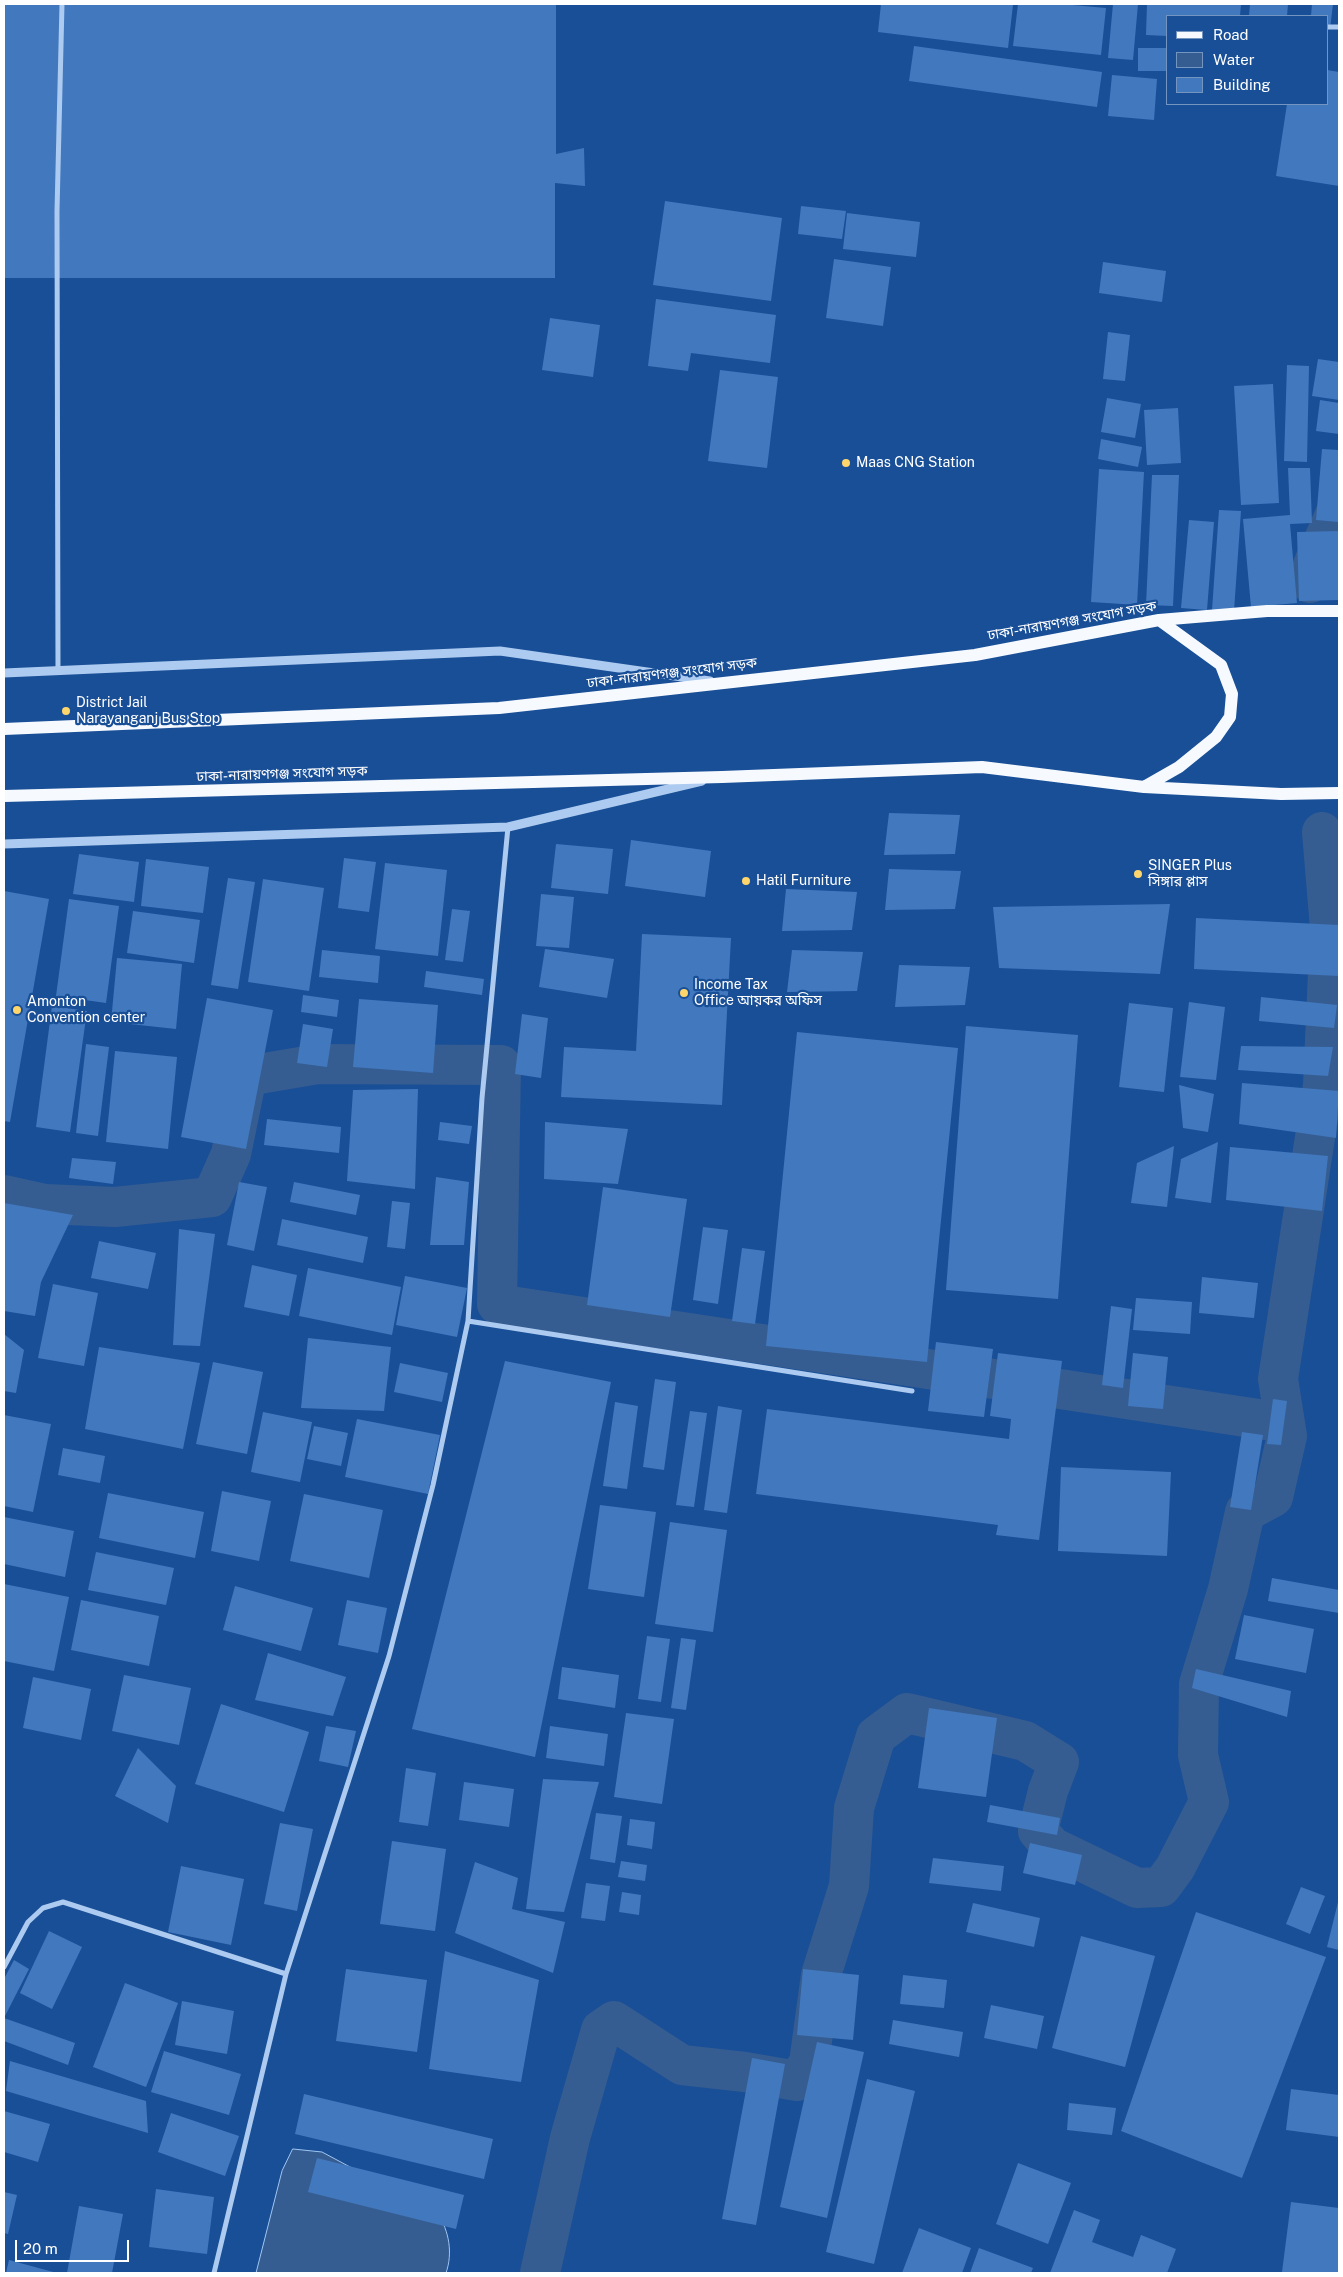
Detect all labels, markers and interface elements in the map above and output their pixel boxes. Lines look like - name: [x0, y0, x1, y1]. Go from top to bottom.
- legend: [1166, 15, 1328, 105]
- text: Road: [1213, 26, 1249, 43]
- text: Water: [1213, 51, 1255, 68]
- text: Building: [1213, 76, 1271, 93]
- place label: Maas CNG Station: [856, 455, 975, 471]
- marker: Maas CNG Station: [840, 457, 852, 469]
- street label: ঢাকা-নারায়ণগঞ্জ সংযোগ সড়ক: [986, 598, 1158, 644]
- street label: ঢাকা-নারায়ণগঞ্জ সংযোগ সড়ক: [586, 654, 758, 692]
- place label: District Jail Narayanganj Bus Stop: [76, 695, 220, 728]
- marker: District Jail Narayanganj Bus Stop: [60, 705, 72, 717]
- street label: ঢাকা-নারায়ণগঞ্জ সংযোগ সড়ক: [196, 763, 368, 785]
- place label: SINGER Plus সিঙ্গার প্লাস: [1148, 858, 1232, 890]
- marker: SINGER Plus সিঙ্গার প্লাস: [1132, 868, 1144, 880]
- place label: Hatil Furniture: [756, 873, 851, 889]
- marker: Hatil Furniture: [740, 875, 752, 887]
- place label: Income Tax Office আয়কর অফিস: [694, 977, 822, 1010]
- marker: Income Tax Office আয়কর অফিস: [678, 987, 690, 999]
- place label: Amonton Convention center: [27, 994, 145, 1026]
- marker: Amonton Convention center: [11, 1004, 23, 1016]
- scale bar: [18, 2230, 131, 2262]
- text: 20 m: [23, 2240, 58, 2257]

